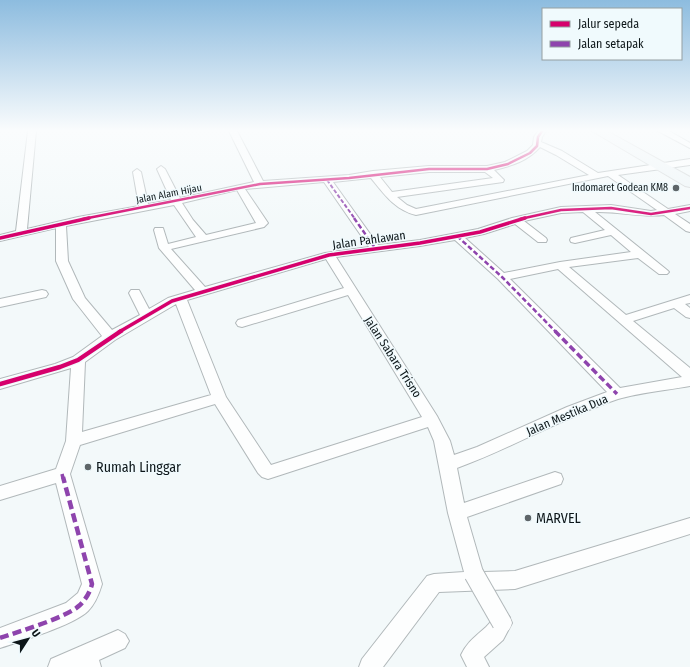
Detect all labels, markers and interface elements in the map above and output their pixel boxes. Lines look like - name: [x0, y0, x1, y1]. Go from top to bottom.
- legend: [542, 8, 682, 60]
- text: Jalur sepeda: [578, 17, 639, 31]
- text: Jalan setapak: [578, 37, 644, 51]
- street label: Jalan Alam Hijau: [135, 182, 203, 206]
- place label: Indomaret Godean KM8: [572, 182, 668, 194]
- marker: Indomaret Godean KM8: [671, 183, 681, 193]
- street label: Jalan Pahlawan: [331, 228, 407, 252]
- street label: Jalan Sabara Trisno: [362, 314, 424, 400]
- street label: Jalan Mestika Dua: [524, 392, 610, 438]
- place label: Rumah Linggar: [96, 459, 181, 476]
- marker: Rumah Linggar: [83, 462, 93, 472]
- place label: MARVEL: [536, 510, 581, 527]
- marker: MARVEL: [523, 513, 533, 523]
- north arrow: [8, 619, 48, 659]
- text: U: [29, 627, 43, 640]

